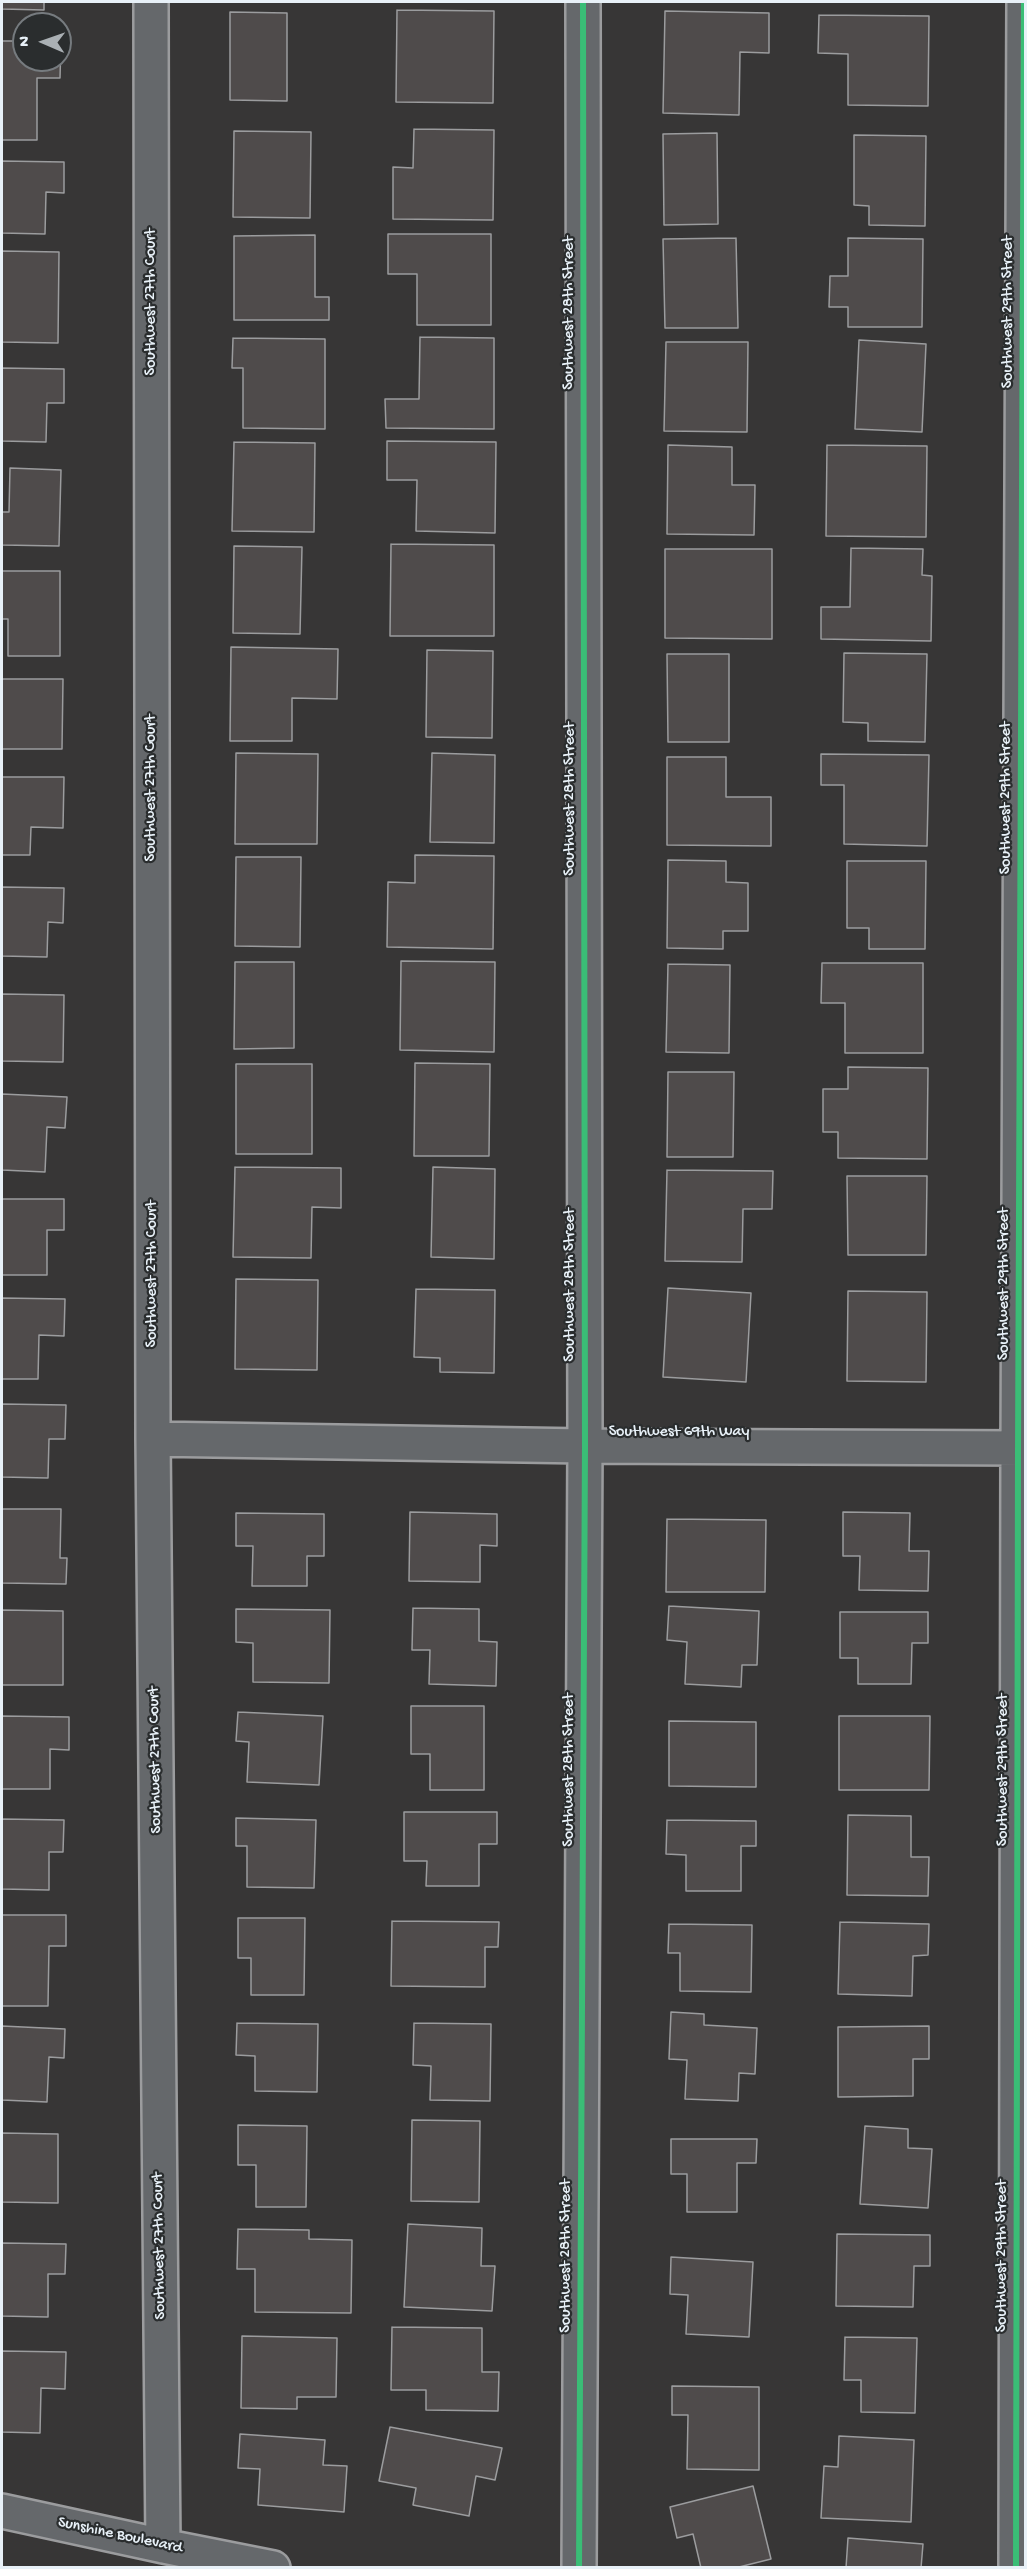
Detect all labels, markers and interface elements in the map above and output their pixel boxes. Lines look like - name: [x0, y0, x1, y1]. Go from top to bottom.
- north arrow: [12, 12, 72, 72]
- text: N: [16, 36, 35, 47]
- street label: Southwest 27th Court: [142, 229, 162, 375]
- street label: Southwest 28th Street: [560, 236, 580, 390]
- street label: Southwest 29th Street: [999, 236, 1019, 388]
- street label: Southwest 27th Court: [142, 715, 162, 861]
- street label: Southwest 28th Street: [561, 722, 581, 876]
- street label: Southwest 29th Street: [997, 722, 1017, 874]
- street label: Southwest 27th Court: [143, 1201, 163, 1347]
- street label: Southwest 28th Street: [561, 1208, 581, 1362]
- street label: Southwest 29th Street: [995, 1208, 1015, 1360]
- street label: Southwest 69th Way: [609, 1423, 749, 1443]
- street label: Southwest 27th Court: [145, 1686, 167, 1834]
- street label: Southwest 28th Street: [560, 1693, 580, 1847]
- street label: Southwest 29th Street: [994, 1694, 1014, 1846]
- street label: Southwest 27th Court: [149, 2172, 171, 2320]
- street label: Southwest 28th Street: [557, 2179, 577, 2333]
- street label: Southwest 29th Street: [993, 2180, 1013, 2332]
- street label: Sunshine Boulevard: [56, 2513, 184, 2559]

